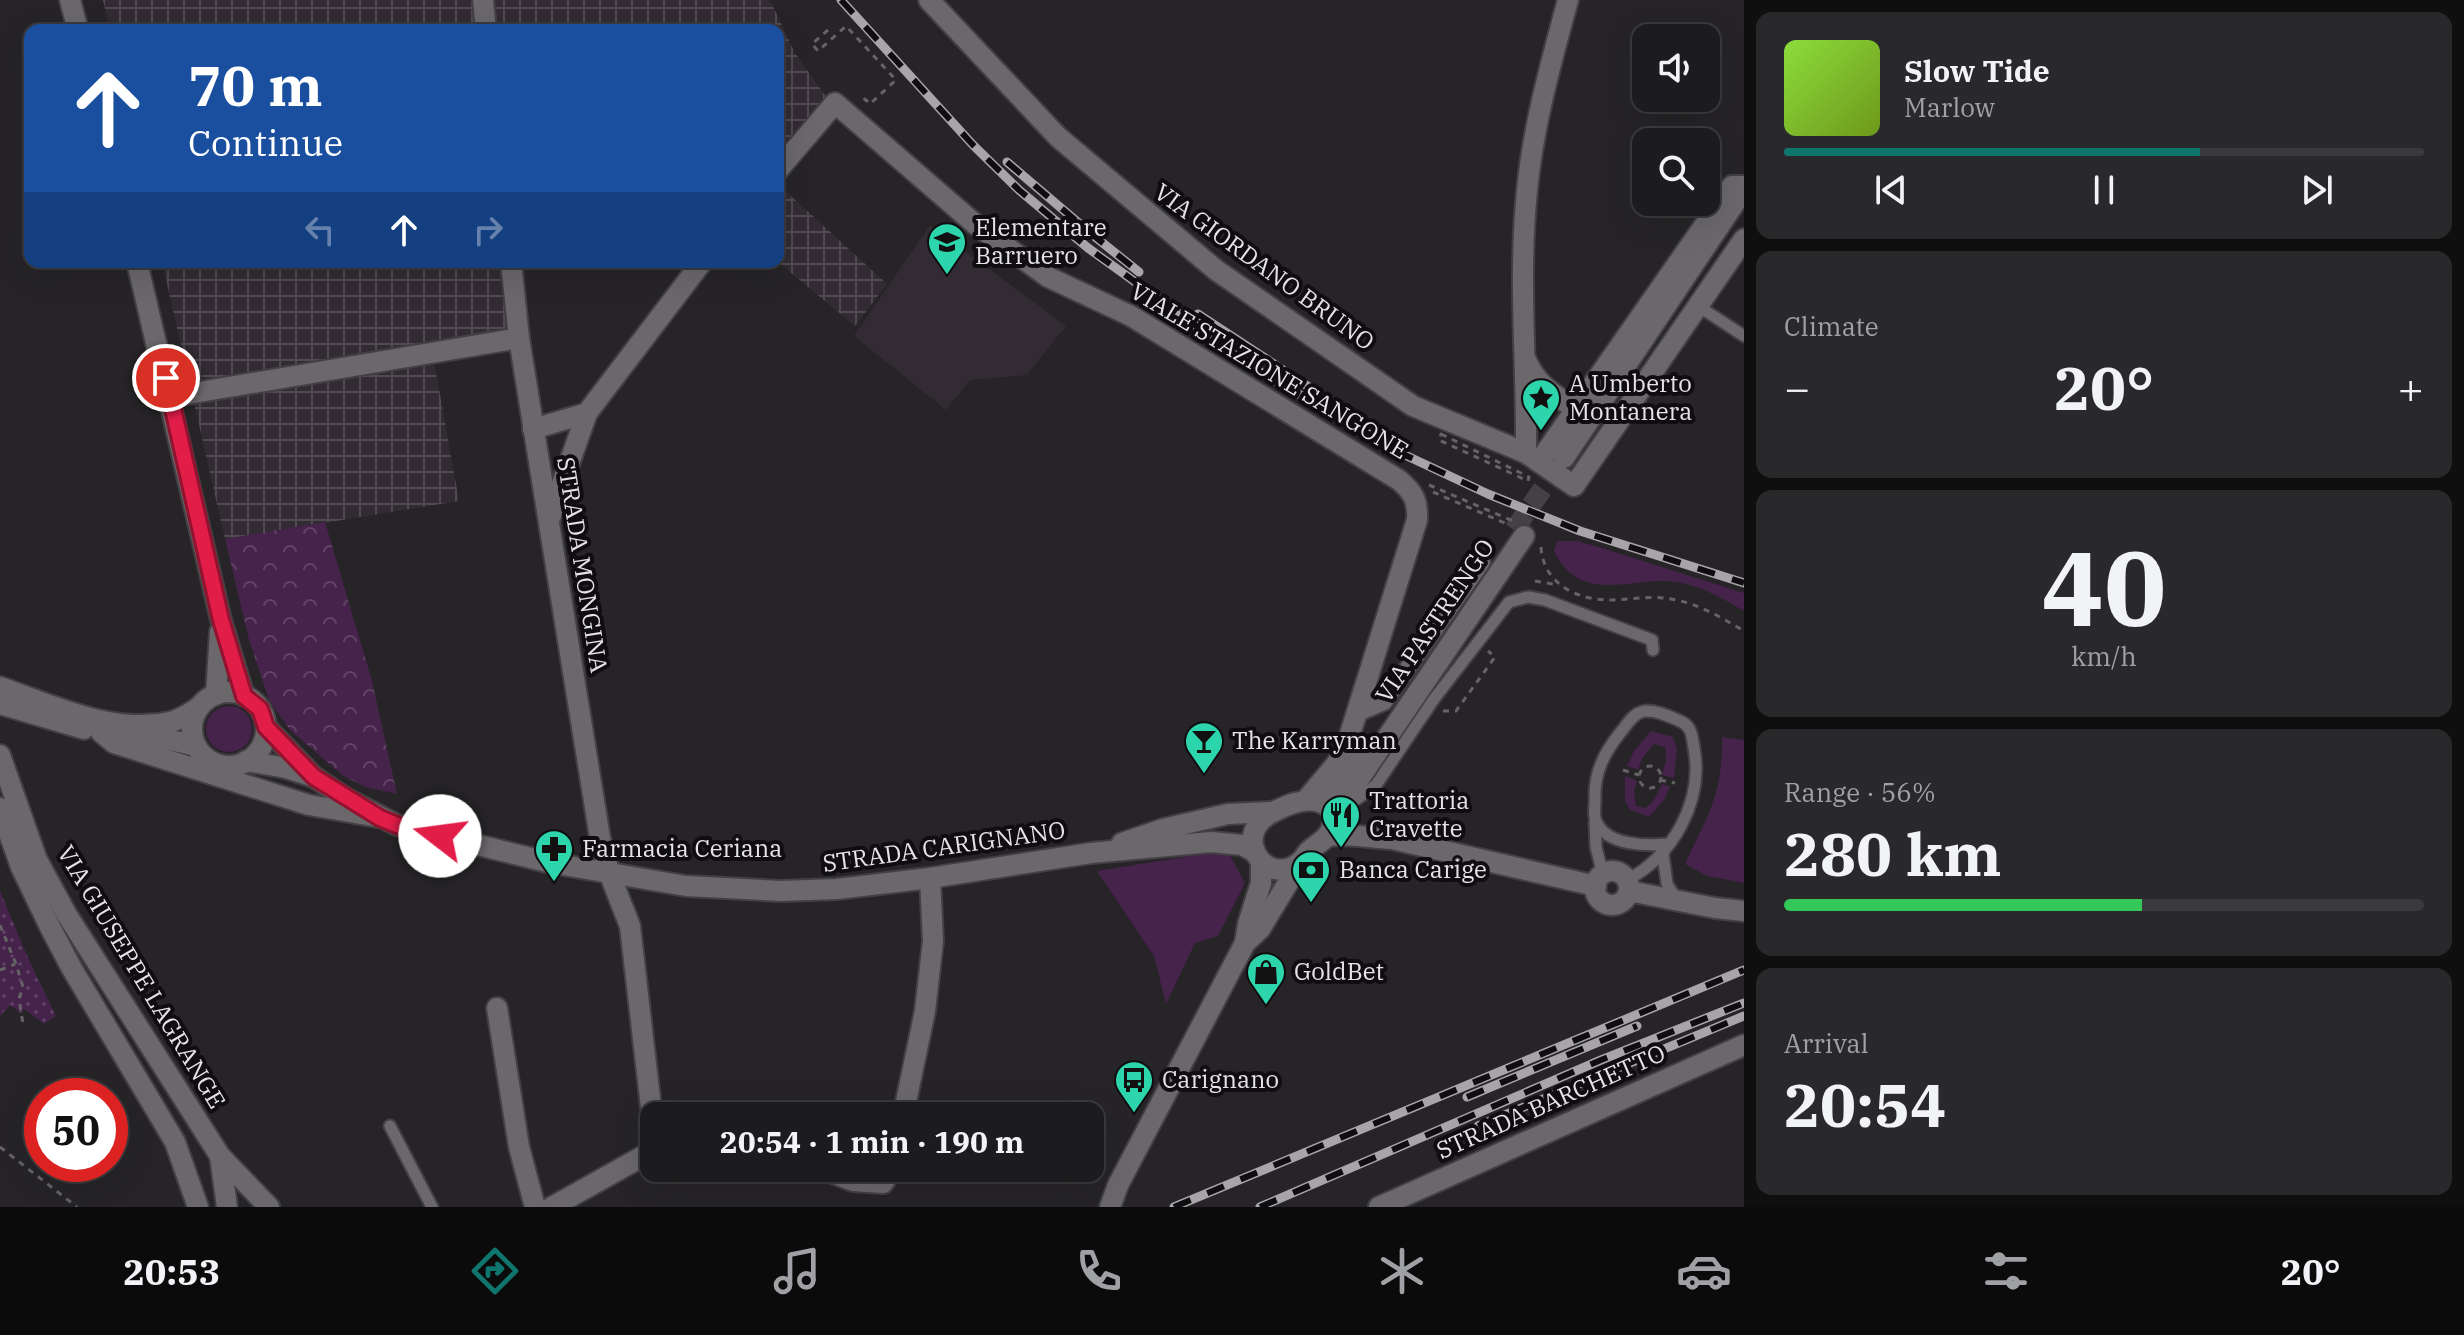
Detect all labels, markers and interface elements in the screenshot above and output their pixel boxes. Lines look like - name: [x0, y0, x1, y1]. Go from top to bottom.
- map controls: [1632, 24, 1720, 216]
- button: sound: [1632, 24, 1720, 112]
- text: 70 m: [188, 49, 323, 121]
- text: Slow Tide: [1904, 51, 2050, 90]
- icon: ahead: [56, 56, 160, 160]
- text: Marlow: [1904, 90, 1995, 124]
- text: Continue: [188, 119, 343, 166]
- button: search: [1632, 128, 1720, 216]
- icon: previous: [1869, 168, 1913, 212]
- icon: pause: [2082, 168, 2126, 212]
- icon: next: [2295, 168, 2339, 212]
- street label: VIA GIORDANO BRUNO: [1148, 175, 1381, 357]
- icon: left: [298, 208, 342, 252]
- icon: ahead: [382, 208, 426, 252]
- icon: right: [466, 208, 510, 252]
- place label: Elementare Barruero: [975, 211, 1107, 271]
- school or university icon: Elementare Barruero: [926, 221, 968, 276]
- street label: VIALE STAZIONE SANGONE: [1125, 274, 1414, 466]
- text: Climate: [1784, 309, 1879, 343]
- pin: [132, 344, 200, 412]
- text: 20°: [2054, 348, 2154, 427]
- icon: arrive: [144, 356, 188, 400]
- text: −: [1784, 359, 1810, 416]
- text: +: [2398, 359, 2424, 416]
- place label: A Umberto Montanera: [1569, 367, 1692, 427]
- place icon: A Umberto Montanera: [1520, 377, 1562, 432]
- street label: STRADA MONGINA: [550, 455, 616, 676]
- text: 40: [2042, 519, 2166, 655]
- street label: VIA PASTRENGO: [1367, 532, 1501, 709]
- text: km/h: [2071, 639, 2137, 673]
- bar icon: The Karryman: [1183, 720, 1225, 775]
- place label: The Karryman: [1232, 724, 1397, 756]
- text: Range · 56%: [1784, 775, 1936, 809]
- place label: Trattoria Cravette: [1369, 784, 1469, 844]
- position arrow: [398, 794, 482, 878]
- restaurant icon: Trattoria Cravette: [1320, 794, 1362, 849]
- street label: STRADA CARIGNANO: [820, 813, 1067, 879]
- text: 280 km: [1784, 814, 2002, 893]
- pharmacy icon: Farmacia Ceriana: [533, 828, 575, 883]
- place label: Farmacia Ceriana: [582, 832, 782, 864]
- street label: VIA GIUSEPPE LAGRANGE: [50, 839, 233, 1114]
- bank icon: Banca Carige: [1290, 849, 1332, 904]
- place label: Banca Carige: [1339, 853, 1487, 885]
- shop icon: GoldBet: [1245, 951, 1287, 1006]
- place label: GoldBet: [1294, 955, 1384, 987]
- text: Arrival: [1784, 1026, 1869, 1060]
- street label: STRADA BARCHETTO: [1431, 1036, 1670, 1166]
- bus stop icon: Carignano: [1113, 1059, 1155, 1114]
- place label: Carignano: [1162, 1063, 1279, 1095]
- text: 20:54: [1784, 1065, 1946, 1144]
- speed limit sign: 50: [24, 1078, 128, 1182]
- text: 20:54 · 1 min · 190 m: [720, 1122, 1024, 1161]
- icon: directions: [467, 1243, 523, 1299]
- icon: music: [769, 1243, 825, 1299]
- icon: phone: [1071, 1243, 1127, 1299]
- icon: climate: [1374, 1243, 1430, 1299]
- icon: car: [1676, 1243, 1732, 1299]
- icon: filters: [1978, 1243, 2034, 1299]
- text: 20:53: [123, 1248, 220, 1295]
- text: 20°: [2281, 1248, 2341, 1295]

